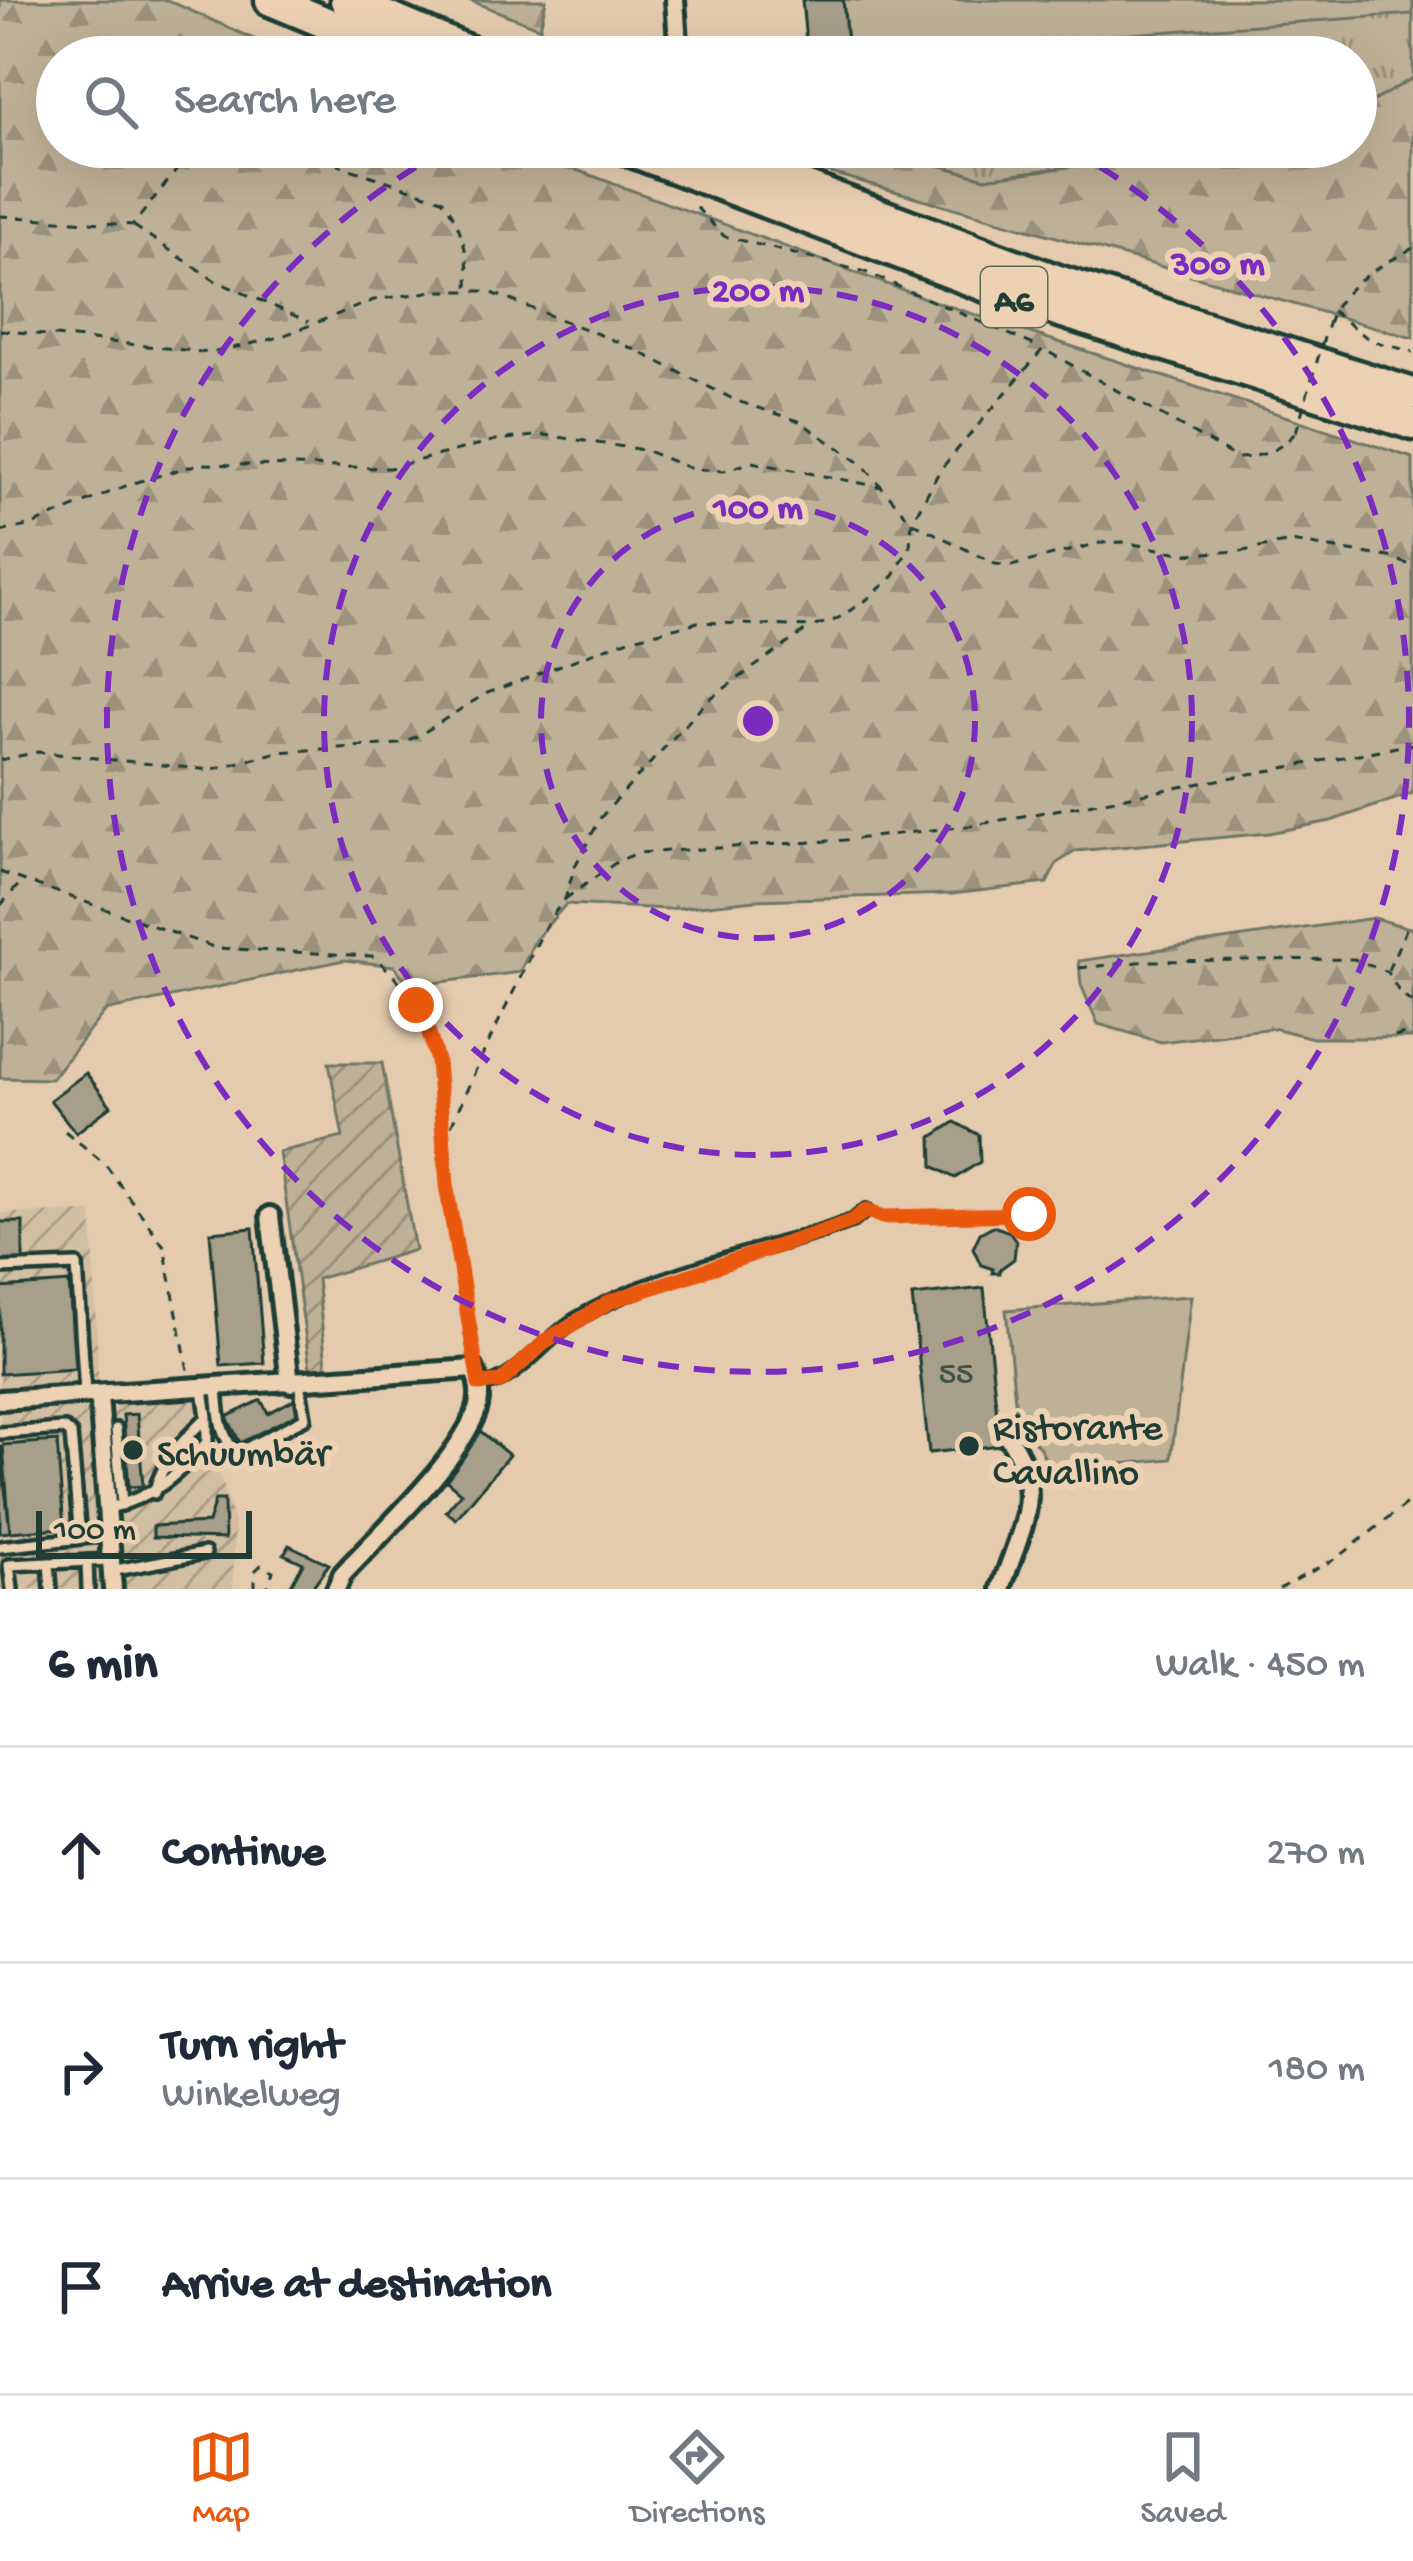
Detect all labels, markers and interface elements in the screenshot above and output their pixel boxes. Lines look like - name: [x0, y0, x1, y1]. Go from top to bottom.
- search box: [36, 36, 1377, 168]
- icon: search: [78, 69, 144, 135]
- text: Search here: [174, 76, 396, 129]
- text: 300 m: [1170, 245, 1265, 288]
- road number: A6: [981, 267, 1047, 327]
- text: 200 m: [712, 272, 805, 315]
- text: 100 m: [711, 489, 803, 532]
- centre of rings: [737, 700, 779, 742]
- route end: [389, 978, 443, 1032]
- route start: [1002, 1187, 1056, 1241]
- house number: 55: [939, 1357, 973, 1395]
- place label: Ristorante Cavallino: [993, 1408, 1163, 1499]
- marker: Ristorante Cavallino: [956, 1433, 982, 1459]
- place label: Schuumbär: [157, 1434, 333, 1480]
- marker: Schuumbär: [120, 1437, 146, 1463]
- scale bar: [36, 1505, 252, 1558]
- text: 100 m: [54, 1513, 136, 1551]
- text: 6 min: [48, 1637, 157, 1697]
- text: Walk · 450 m: [1155, 1644, 1365, 1690]
- icon: ahead: [48, 1822, 114, 1888]
- text: Continue: [162, 1828, 325, 1881]
- text: 270 m: [1267, 1832, 1365, 1878]
- text: Turn right: [162, 2021, 342, 2074]
- icon: right: [48, 2038, 114, 2104]
- text: 180 m: [1269, 2048, 1365, 2094]
- text: Winkelweg: [162, 2074, 341, 2120]
- icon: arrive: [48, 2254, 114, 2320]
- text: Arrive at destination: [162, 2260, 551, 2313]
- tab: Map: [188, 2424, 254, 2534]
- tab: Directions: [630, 2424, 764, 2534]
- tab: Saved: [1140, 2424, 1225, 2534]

